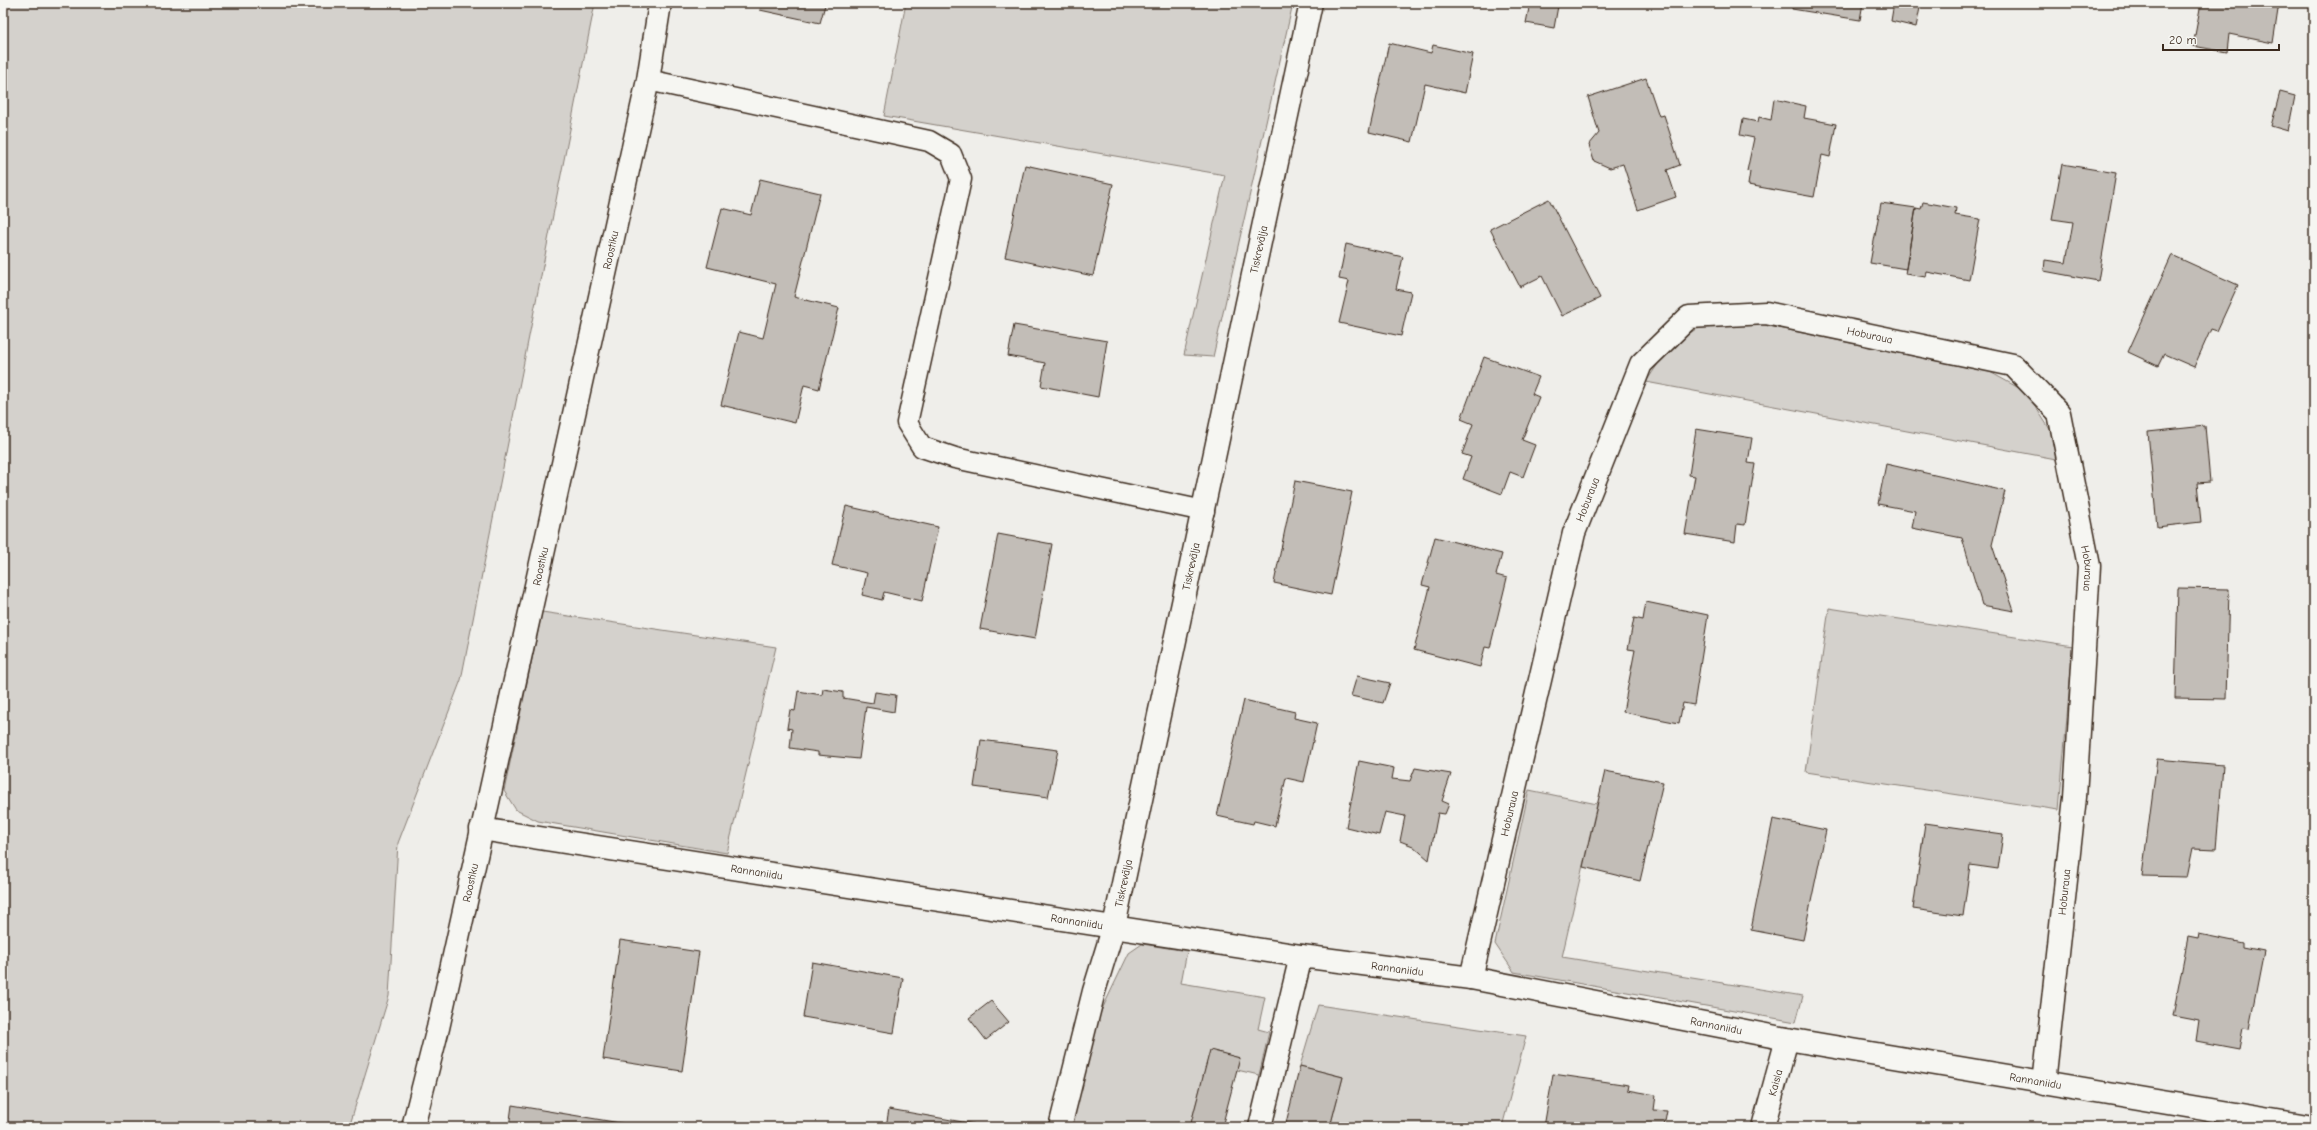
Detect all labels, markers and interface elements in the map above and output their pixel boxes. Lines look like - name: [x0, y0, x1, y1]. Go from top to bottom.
- scale bar: [2163, 26, 2279, 52]
- text: 20 m: [2169, 33, 2197, 47]
- street label: Tiskrevälja: [1247, 224, 1270, 275]
- street label: Roostiku: [600, 230, 621, 271]
- street label: Hoburaua: [1846, 324, 1894, 347]
- street label: Hoburaua: [1573, 476, 1602, 523]
- street label: Tiskrevälja: [1180, 541, 1203, 592]
- street label: Hoburaua: [2078, 544, 2095, 592]
- street label: Roostiku: [530, 546, 551, 587]
- street label: Hoburaua: [1498, 789, 1521, 838]
- street label: Tiskrevälja: [1112, 858, 1135, 908]
- street label: Roostiku: [460, 862, 481, 903]
- street label: Rannaniidu: [730, 862, 784, 883]
- street label: Hoburaua: [2056, 868, 2073, 916]
- street label: Rannaniidu: [1050, 911, 1104, 932]
- street label: Rannaniidu: [1370, 959, 1424, 979]
- street label: Rannaniidu: [1689, 1014, 1743, 1037]
- street label: Kaisla: [1766, 1068, 1785, 1098]
- street label: Rannaniidu: [2008, 1070, 2062, 1092]

